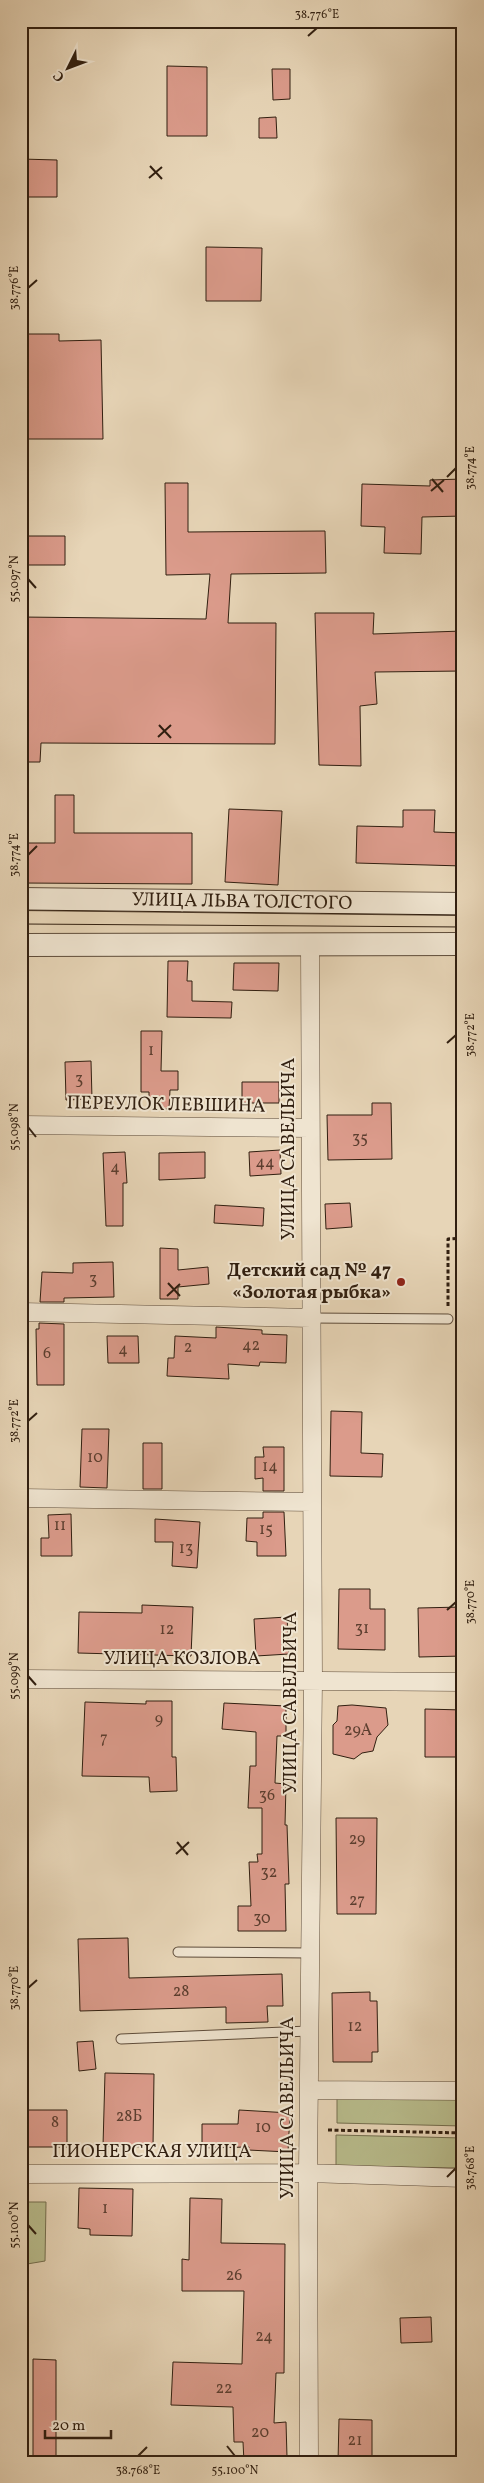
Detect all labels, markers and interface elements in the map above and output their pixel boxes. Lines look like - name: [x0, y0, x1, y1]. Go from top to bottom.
- text: 38.776°E: [295, 7, 339, 23]
- north arrow: [42, 42, 92, 92]
- text: С: [49, 66, 70, 85]
- text: 38.776°E: [7, 266, 23, 310]
- text: 38.774°E: [463, 446, 479, 490]
- text: 55.097°N: [7, 555, 23, 603]
- text: 38.774°E: [7, 833, 23, 877]
- street label: УЛИЦА ЛЬВА ТОЛСТОГО: [132, 887, 352, 917]
- text: 38.772°E: [463, 1013, 479, 1057]
- house number: 1: [148, 1040, 154, 1062]
- street label: УЛИЦА САВЕЛЬИЧА: [276, 1058, 302, 1240]
- house number: 3: [75, 1069, 83, 1091]
- street label: ПЕРЕУЛОК ЛЕВШИНА: [66, 1090, 266, 1120]
- text: 55.098°N: [7, 1103, 23, 1151]
- house number: 35: [352, 1128, 368, 1150]
- house number: 44: [255, 1152, 275, 1174]
- house number: 4: [110, 1157, 120, 1179]
- place label: Детский сад № 47 «Золотая рыбка»: [227, 1258, 391, 1306]
- house number: 3: [89, 1269, 97, 1291]
- marker: Детский сад № 47 «Золотая рыбка»: [395, 1276, 407, 1288]
- house number: 42: [242, 1335, 260, 1357]
- house number: 2: [184, 1337, 192, 1359]
- house number: 4: [118, 1339, 128, 1361]
- house number: 6: [43, 1343, 51, 1365]
- text: 38.772°E: [7, 1399, 23, 1443]
- house number: 10: [87, 1447, 103, 1469]
- house number: 14: [262, 1456, 278, 1478]
- house number: 11: [54, 1515, 66, 1537]
- house number: 15: [259, 1519, 273, 1541]
- house number: 13: [179, 1538, 193, 1560]
- text: 38.770°E: [463, 1580, 479, 1624]
- street label: УЛИЦА САВЕЛЬИЧА: [278, 1612, 304, 1794]
- house number: 31: [355, 1618, 369, 1640]
- house number: 12: [160, 1619, 174, 1641]
- street label: УЛИЦА КОЗЛОВА: [103, 1646, 261, 1672]
- text: 55.099°N: [7, 1652, 23, 1700]
- house number: 9: [155, 1709, 163, 1731]
- house number: 29А: [344, 1720, 372, 1742]
- house number: 7: [100, 1728, 108, 1750]
- house number: 36: [259, 1785, 275, 1807]
- house number: 29: [349, 1829, 365, 1851]
- house number: 32: [261, 1862, 277, 1884]
- house number: 27: [349, 1890, 365, 1912]
- house number: 30: [253, 1908, 271, 1930]
- text: 38.770°E: [7, 1966, 23, 2010]
- house number: 28: [173, 1981, 189, 2003]
- house number: 12: [348, 2016, 362, 2038]
- street label: УЛИЦА САВЕЛЬИЧА: [275, 2017, 301, 2199]
- house number: 28Б: [116, 2106, 142, 2128]
- house number: 8: [51, 2112, 59, 2134]
- house number: 10: [255, 2117, 271, 2139]
- street label: ПИОНЕРСКАЯ УЛИЦА: [52, 2139, 252, 2165]
- text: 38.768°E: [463, 2146, 479, 2190]
- house number: 1: [102, 2198, 108, 2220]
- text: 55.100°N: [7, 2201, 23, 2248]
- house number: 26: [226, 2265, 242, 2287]
- house number: 24: [255, 2326, 273, 2348]
- house number: 22: [215, 2378, 233, 2400]
- scale bar: [45, 2408, 111, 2440]
- text: 20 m: [52, 2416, 85, 2437]
- house number: 20: [251, 2422, 269, 2444]
- house number: 21: [348, 2430, 362, 2452]
- text: 38.768°E: [116, 2463, 160, 2479]
- text: 55.100°N: [212, 2463, 259, 2479]

